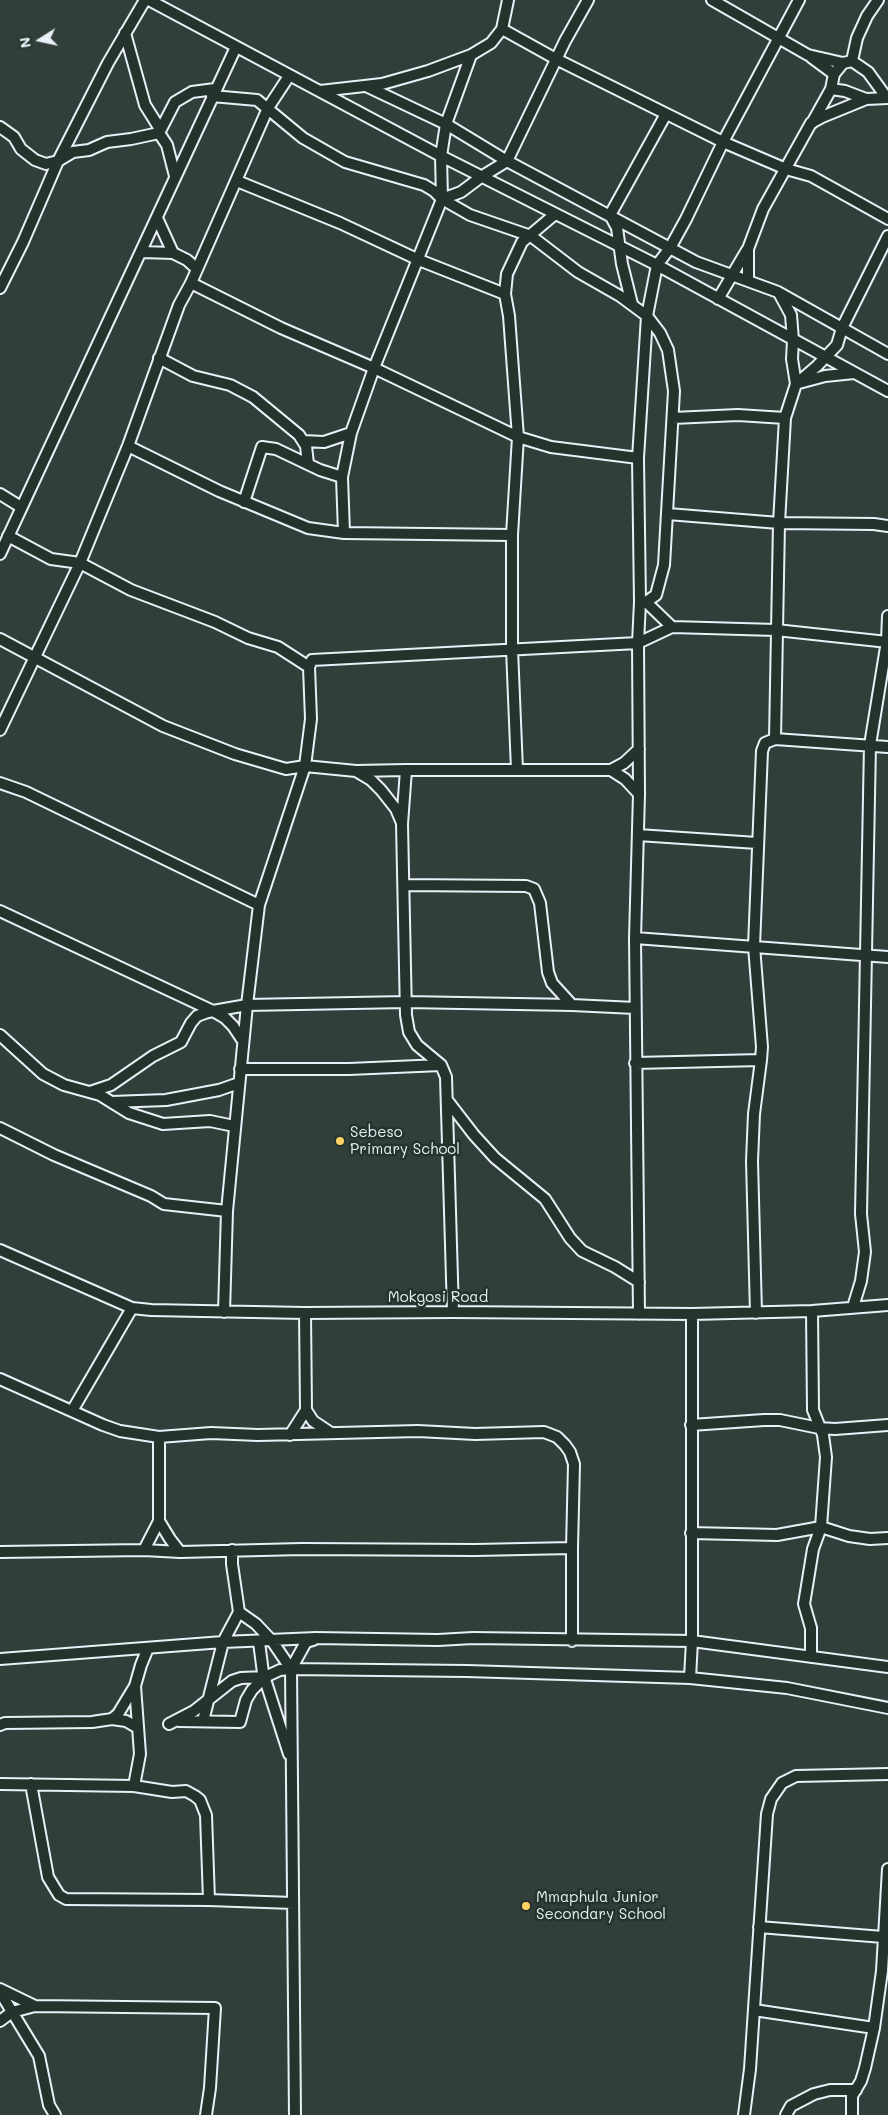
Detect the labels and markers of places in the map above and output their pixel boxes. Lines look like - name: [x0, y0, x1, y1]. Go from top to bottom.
- place label: Sebeso Primary School: [350, 1123, 460, 1158]
- marker: Sebeso Primary School: [334, 1135, 346, 1147]
- place label: Mmaphula Junior Secondary School: [536, 1888, 666, 1923]
- marker: Mmaphula Junior Secondary School: [520, 1900, 532, 1912]

